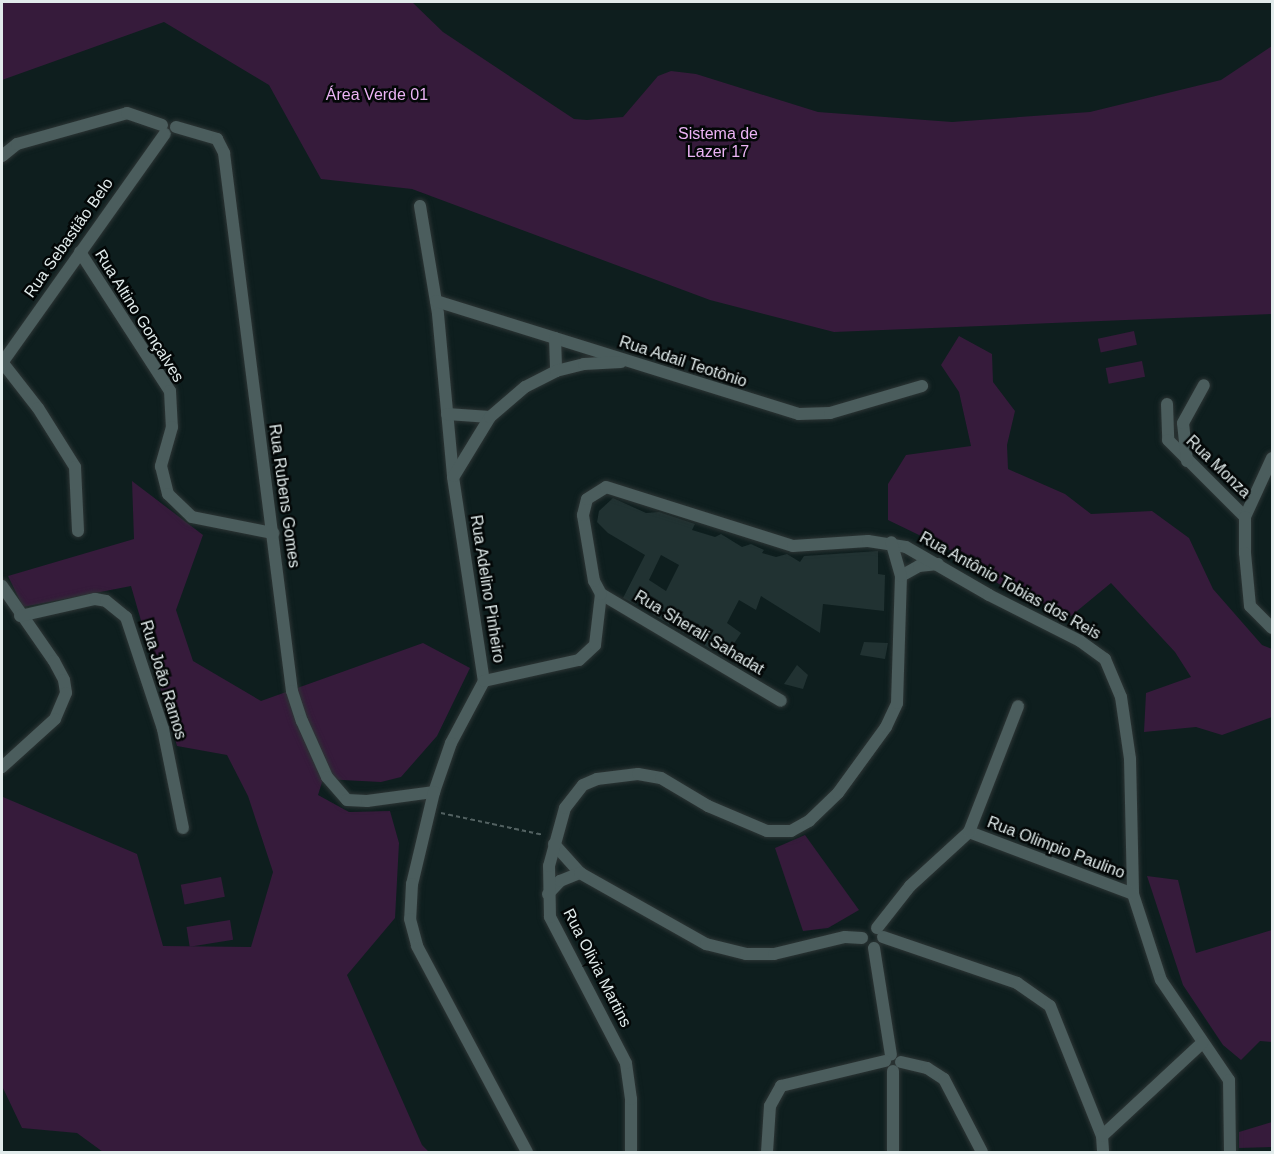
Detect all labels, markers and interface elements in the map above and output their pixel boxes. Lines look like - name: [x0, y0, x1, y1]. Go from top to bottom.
- park label: Área Verde 01: [326, 85, 428, 105]
- park label: Sistema de Lazer 17: [678, 124, 758, 162]
- street label: Rua Sebastião Belo: [21, 175, 117, 301]
- street label: Rua Altino Gonçalves: [90, 246, 188, 386]
- street label: Rua Adail Teotônio: [616, 332, 750, 392]
- street label: Rua Rubens Gomes: [264, 423, 304, 569]
- street label: Rua Monza: [1182, 432, 1254, 502]
- street label: Rua Adelino Pinheiro: [466, 513, 508, 665]
- street label: Rua Antônio Tobias dos Reis: [915, 528, 1105, 644]
- street label: Rua Sherali Sahadat: [631, 587, 767, 679]
- street label: Rua João Ramos: [136, 618, 190, 742]
- street label: Rua Olimpio Paulino: [984, 813, 1128, 883]
- street label: Rua Olivia Martins: [559, 905, 635, 1031]

